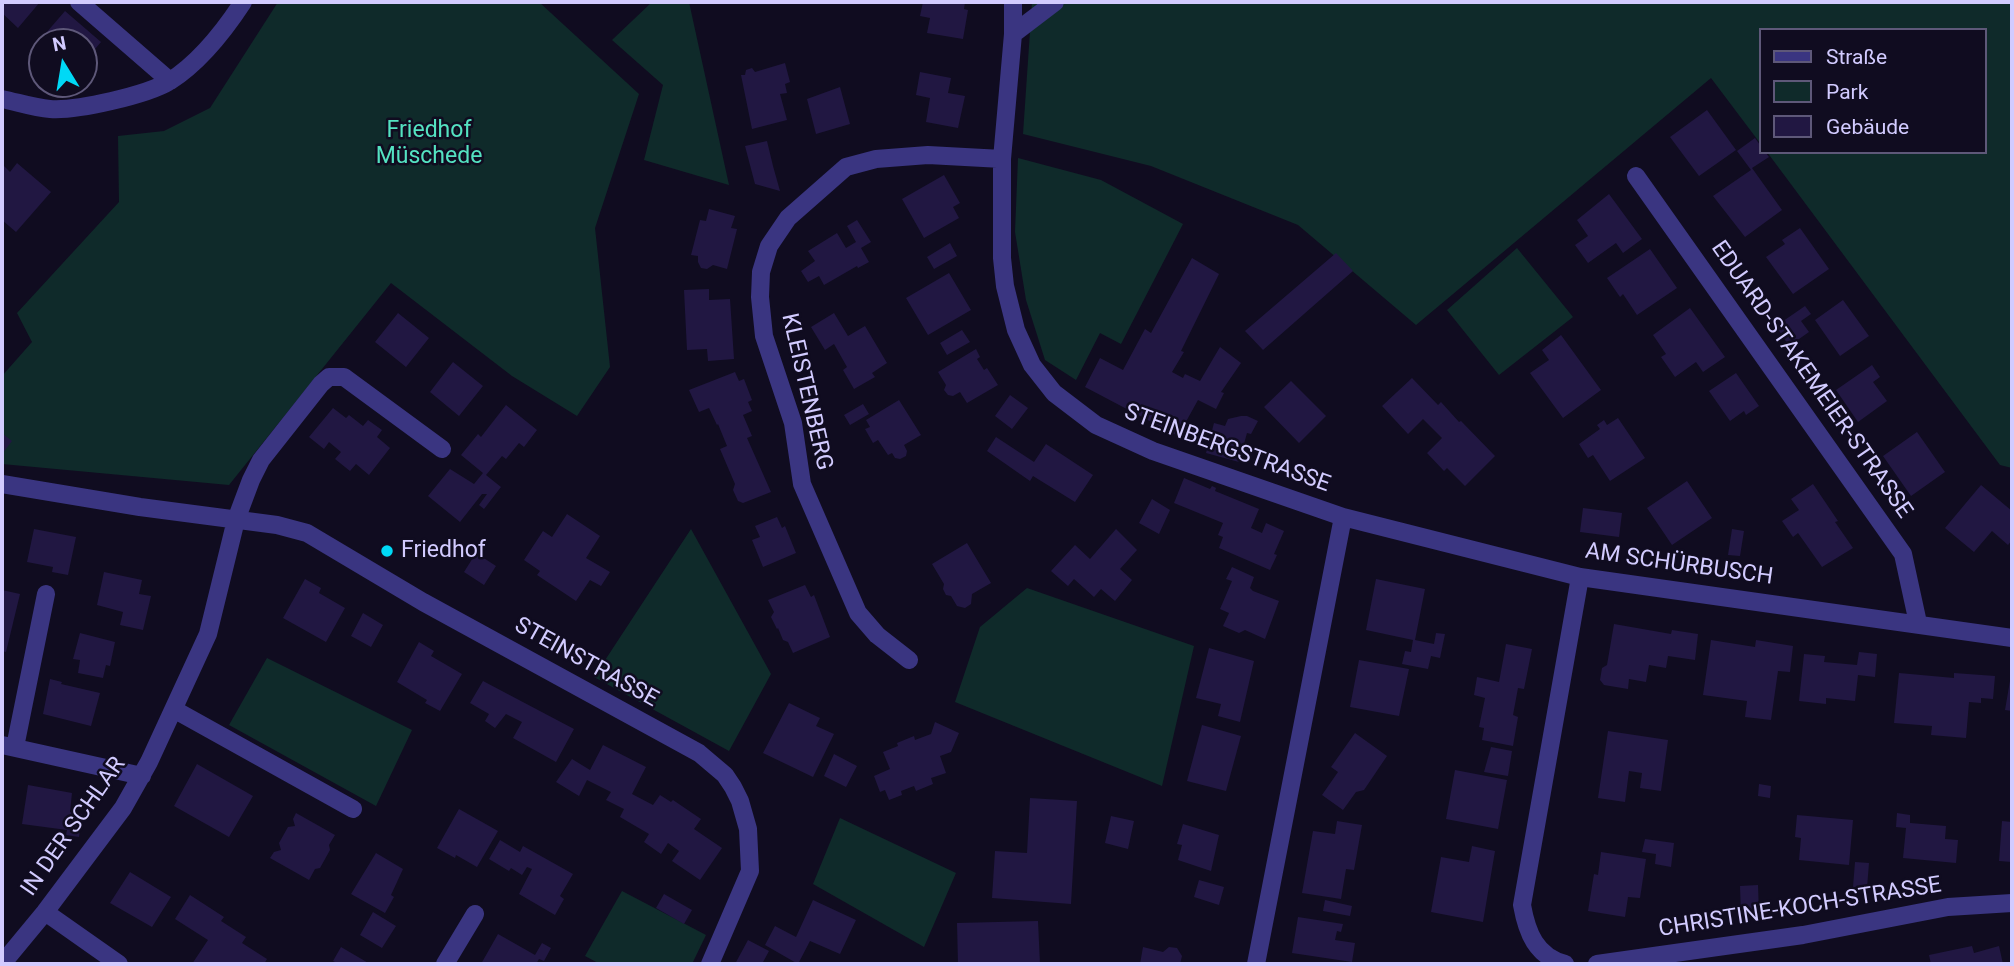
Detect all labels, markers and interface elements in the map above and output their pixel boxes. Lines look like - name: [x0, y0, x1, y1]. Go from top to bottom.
- north arrow: [28, 28, 98, 98]
- legend: [1758, 28, 1986, 154]
- text: N: [51, 31, 68, 56]
- text: Straße: [1826, 45, 1887, 69]
- text: Park: [1826, 80, 1868, 104]
- text: Gebäude: [1826, 115, 1909, 139]
- park label: Friedhof Müschede: [376, 117, 482, 171]
- street label: EDUARD-STAKEMEIER-STRASSE: [1704, 236, 1918, 524]
- street label: KLEISTENBERG: [775, 311, 837, 473]
- street label: STEINBERGSTRASSE: [1120, 399, 1334, 499]
- place label: Friedhof: [401, 537, 486, 565]
- street label: AM SCHÜRBUSCH: [1583, 538, 1775, 592]
- marker: Friedhof: [379, 543, 395, 559]
- street label: STEINSTRASSE: [509, 612, 663, 714]
- street label: IN DER SCHLAR: [16, 752, 132, 902]
- street label: CHRISTINE-KOCH-STRASSE: [1657, 872, 1943, 944]

